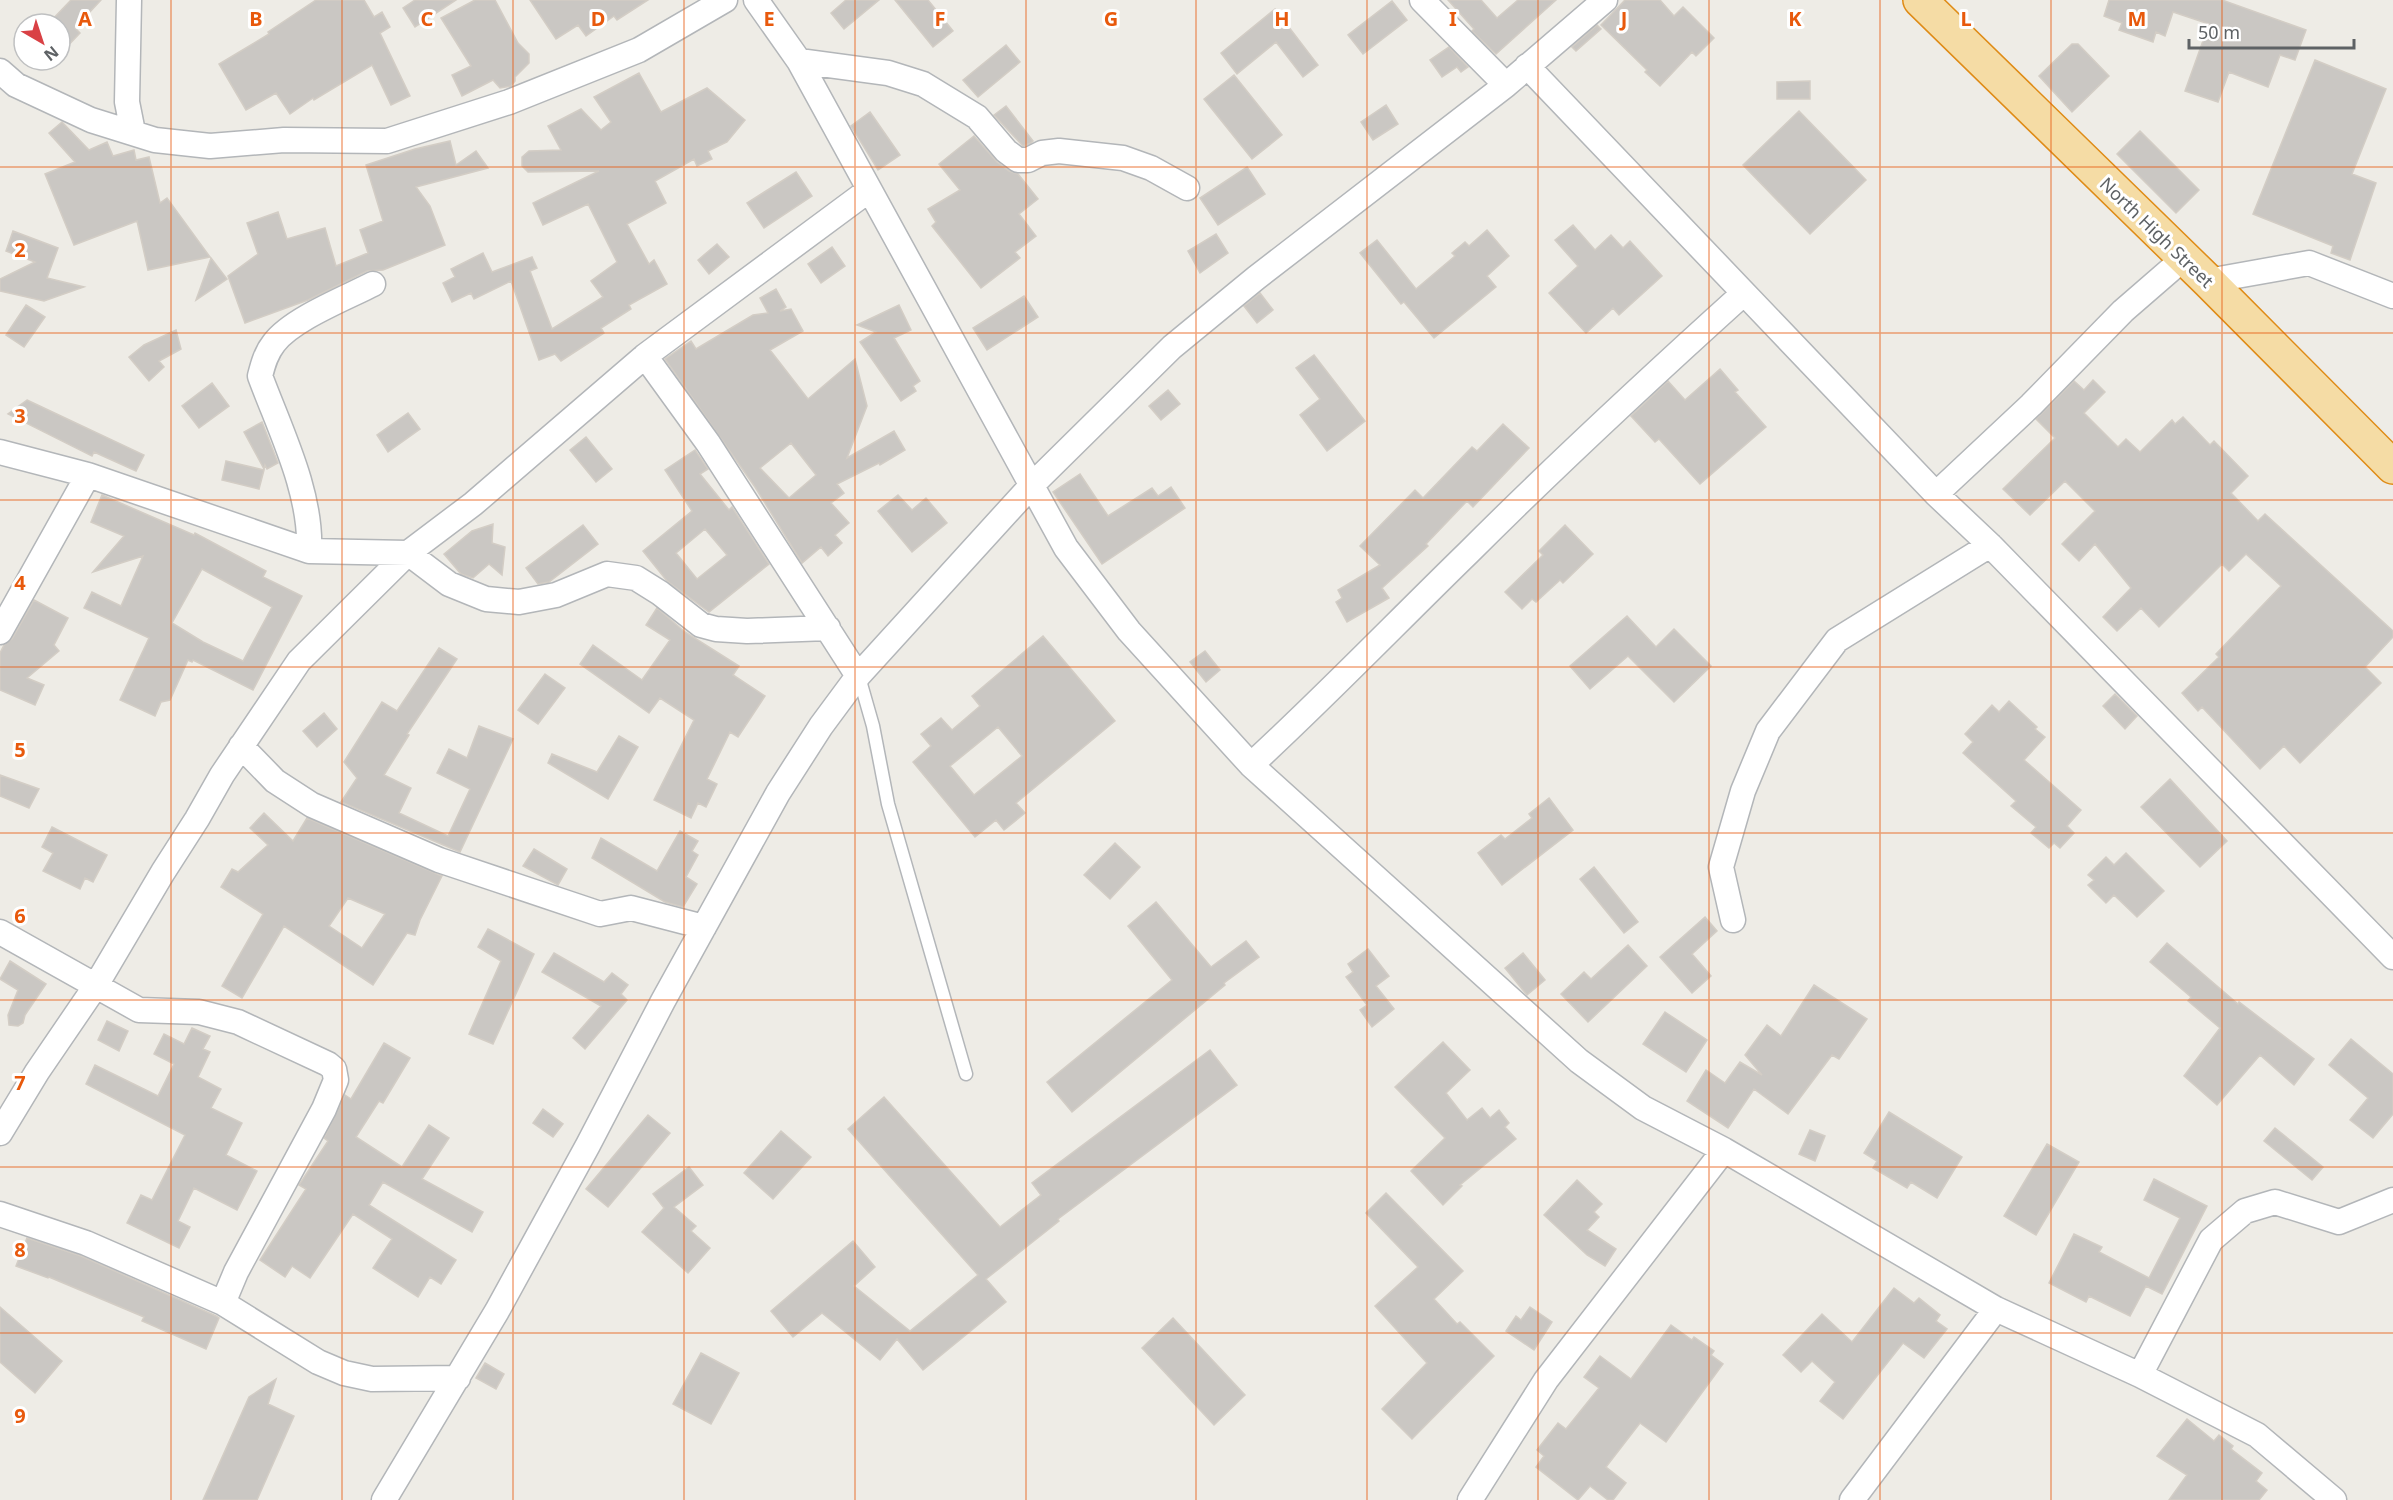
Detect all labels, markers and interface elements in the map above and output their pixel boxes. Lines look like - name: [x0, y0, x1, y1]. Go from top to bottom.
- text: A: [78, 5, 92, 32]
- text: B: [249, 5, 263, 32]
- text: C: [421, 5, 434, 32]
- text: D: [591, 5, 605, 32]
- text: E: [763, 5, 775, 32]
- text: F: [935, 5, 945, 32]
- text: G: [1104, 5, 1118, 32]
- text: H: [1274, 5, 1290, 32]
- text: I: [1449, 5, 1457, 32]
- text: J: [1619, 5, 1627, 32]
- text: K: [1788, 5, 1802, 32]
- text: L: [1960, 5, 1972, 32]
- text: M: [2128, 5, 2146, 32]
- north arrow: [12, 12, 72, 72]
- scale bar: [2189, 12, 2354, 50]
- text: 50 m: [2198, 20, 2240, 44]
- text: N: [39, 41, 63, 66]
- street label: North High Street: [2095, 171, 2219, 293]
- text: 2: [14, 236, 26, 263]
- text: 3: [14, 402, 26, 429]
- text: 4: [14, 569, 26, 596]
- text: 5: [14, 736, 26, 763]
- text: 6: [14, 902, 26, 929]
- text: 7: [14, 1069, 26, 1096]
- text: 8: [14, 1236, 26, 1263]
- text: 9: [14, 1402, 26, 1429]

